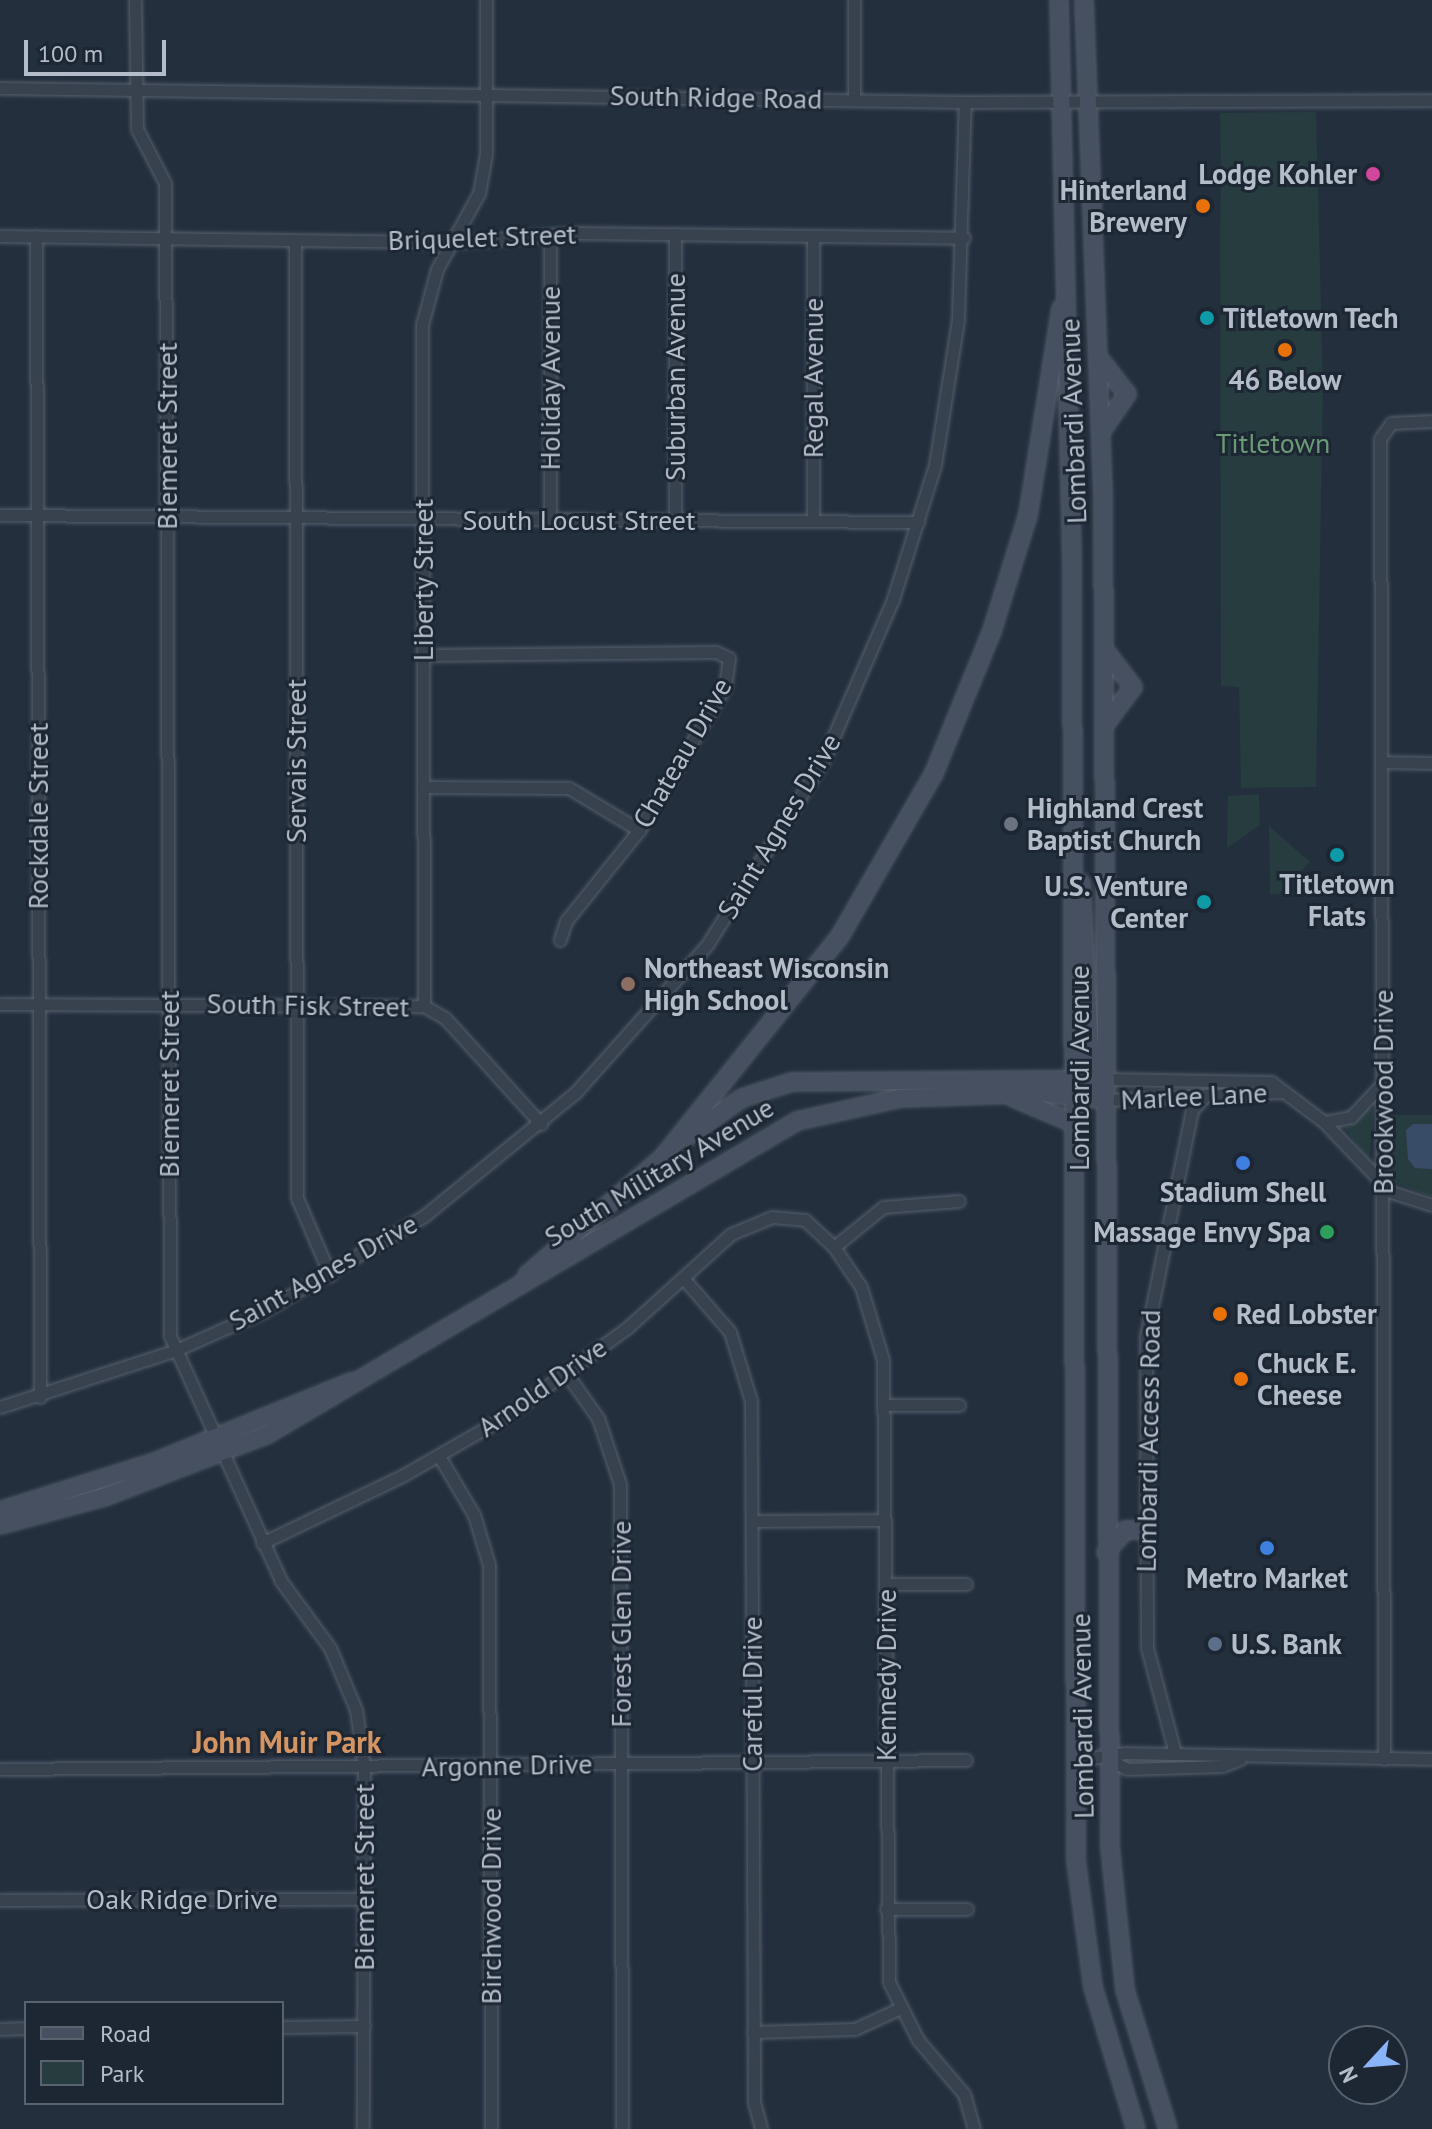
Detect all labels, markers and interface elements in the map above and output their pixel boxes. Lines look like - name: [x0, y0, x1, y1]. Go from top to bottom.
- scale bar: [28, 24, 170, 74]
- text: 100 m: [38, 38, 103, 69]
- street label: South Ridge Road: [609, 78, 823, 116]
- place label: Lodge Kohler: [1199, 157, 1357, 191]
- marker: Lodge Kohler: [1364, 165, 1382, 183]
- place label: Hinterland Brewery: [1060, 173, 1187, 239]
- marker: Hinterland Brewery: [1194, 197, 1212, 215]
- street label: Briquelet Street: [387, 217, 577, 257]
- street label: Suburban Avenue: [658, 273, 692, 481]
- street label: Holiday Avenue: [533, 285, 567, 471]
- street label: Regal Avenue: [796, 297, 830, 459]
- place label: Titletown Tech: [1223, 301, 1399, 335]
- marker: Titletown Tech: [1198, 309, 1216, 327]
- street label: Lombardi Avenue: [1053, 317, 1093, 525]
- marker: 46 Below: [1276, 341, 1294, 359]
- street label: Biemeret Street: [150, 342, 184, 530]
- place label: 46 Below: [1229, 363, 1341, 397]
- park label: Titletown: [1216, 426, 1330, 460]
- street label: Liberty Street: [406, 498, 440, 662]
- street label: South Locust Street: [462, 503, 696, 537]
- street label: Chateau Drive: [625, 672, 739, 834]
- street label: Servais Street: [279, 679, 313, 843]
- street label: Rockdale Street: [21, 723, 55, 909]
- street label: Saint Agnes Drive: [710, 727, 848, 925]
- place label: Highland Crest Baptist Church: [1027, 791, 1204, 857]
- marker: Highland Crest Baptist Church: [1002, 815, 1020, 833]
- marker: Titletown Flats: [1328, 846, 1346, 864]
- place label: Titletown Flats: [1279, 867, 1395, 933]
- place label: U.S. Venture Center: [1042, 869, 1188, 935]
- marker: U.S. Venture Center: [1195, 893, 1213, 911]
- place label: Northeast Wisconsin High School: [644, 951, 890, 1017]
- street label: Lombardi Avenue: [1062, 965, 1096, 1171]
- marker: Northeast Wisconsin High School: [619, 975, 637, 993]
- street label: South Fisk Street: [206, 986, 410, 1024]
- street label: Biemeret Street: [152, 990, 186, 1178]
- street label: Brookwood Drive: [1366, 990, 1400, 1194]
- street label: Marlee Lane: [1120, 1075, 1268, 1117]
- street label: South Military Avenue: [537, 1090, 781, 1254]
- marker: Stadium Shell: [1234, 1154, 1252, 1172]
- place label: Stadium Shell: [1160, 1175, 1326, 1209]
- street label: Saint Agnes Drive: [223, 1206, 423, 1338]
- place label: Massage Envy Spa: [1092, 1215, 1311, 1249]
- marker: Massage Envy Spa: [1318, 1223, 1336, 1241]
- place label: Red Lobster: [1236, 1297, 1377, 1331]
- marker: Red Lobster: [1211, 1305, 1229, 1323]
- street label: Lombardi Access Road: [1129, 1309, 1167, 1573]
- street label: Arnold Drive: [471, 1330, 613, 1444]
- place label: Chuck E. Cheese: [1257, 1346, 1357, 1412]
- marker: Chuck E. Cheese: [1232, 1370, 1250, 1388]
- street label: Forest Glen Drive: [604, 1520, 638, 1728]
- marker: Metro Market: [1258, 1539, 1276, 1557]
- place label: Metro Market: [1186, 1561, 1348, 1595]
- street label: Kennedy Drive: [869, 1588, 903, 1762]
- street label: Lombardi Avenue: [1063, 1612, 1101, 1820]
- street label: Careful Drive: [735, 1616, 769, 1772]
- place label: U.S. Bank: [1231, 1627, 1344, 1661]
- marker: U.S. Bank: [1206, 1635, 1224, 1653]
- district label: John Muir Park: [192, 1724, 382, 1760]
- street label: Argonne Drive: [421, 1747, 593, 1783]
- street label: Biemeret Street: [347, 1783, 381, 1971]
- street label: Birchwood Drive: [474, 1808, 508, 2004]
- street label: Oak Ridge Drive: [86, 1882, 278, 1916]
- legend: [24, 2001, 284, 2105]
- text: Road: [100, 2018, 151, 2049]
- north arrow: [1328, 2025, 1408, 2105]
- text: Park: [100, 2058, 144, 2089]
- text: N: [1332, 2062, 1364, 2087]

